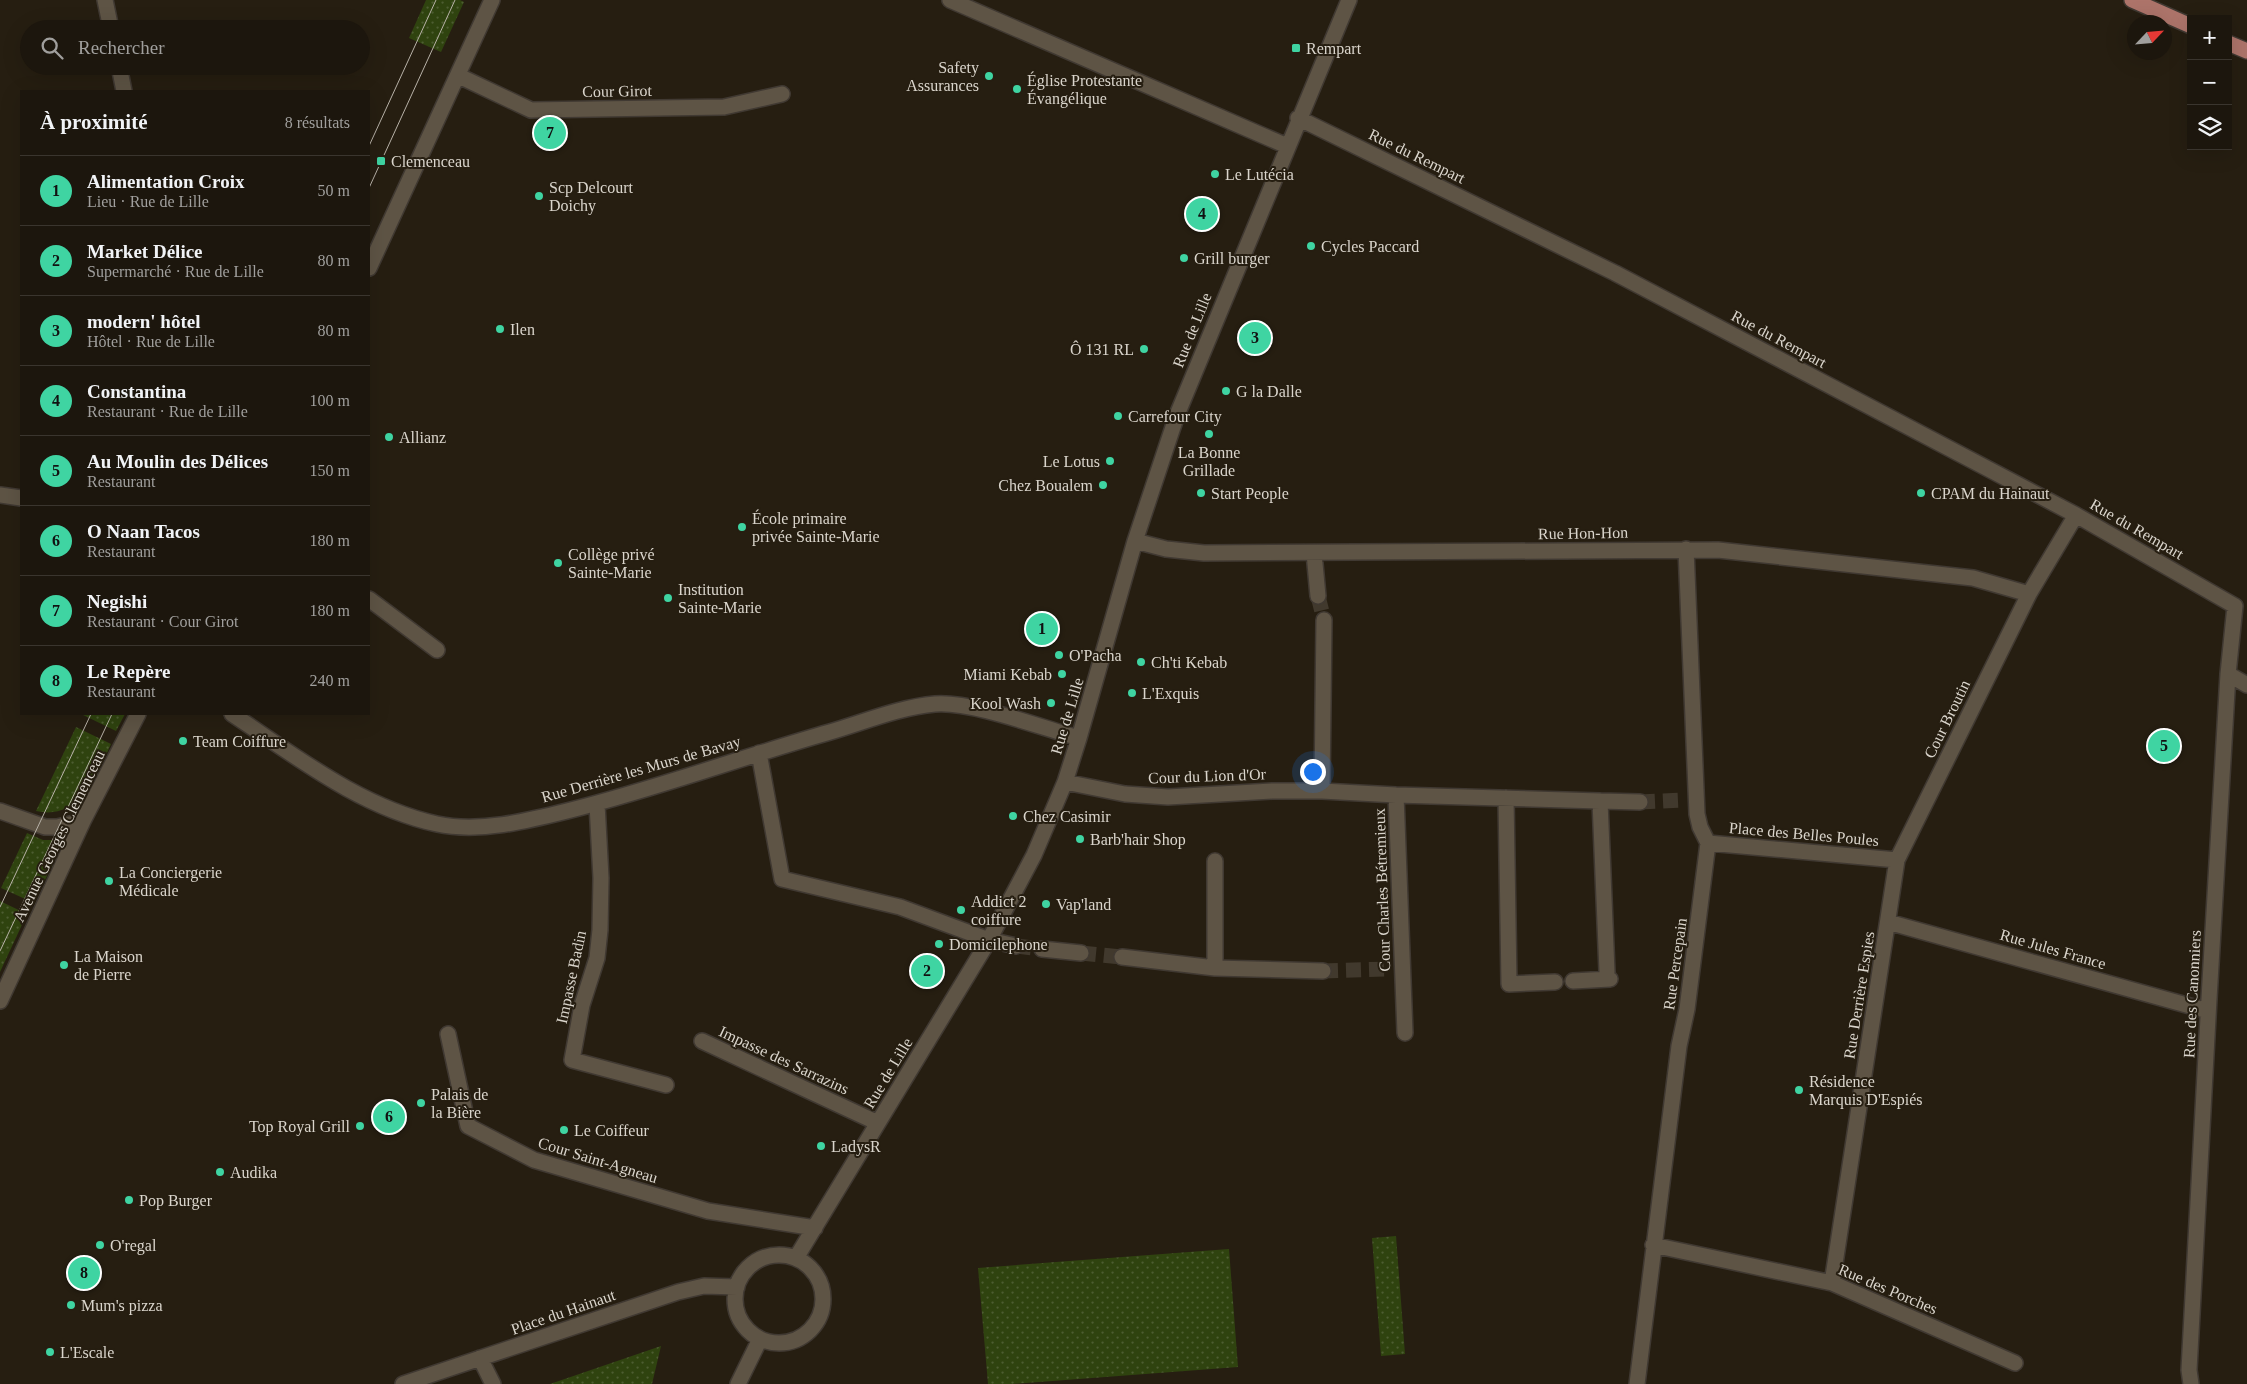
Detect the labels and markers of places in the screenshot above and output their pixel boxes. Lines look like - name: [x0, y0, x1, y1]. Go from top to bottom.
- place label: Rempart: [1306, 40, 1362, 58]
- marker: Rempart: [1290, 42, 1302, 54]
- place label: Safety Assurances: [906, 59, 979, 94]
- marker: Safety Assurances: [983, 70, 995, 82]
- place label: Église Protestante Évangélique: [1027, 71, 1142, 108]
- marker: Église Protestante Évangélique: [1011, 83, 1023, 95]
- pin: 7: [534, 114, 566, 152]
- place label: Clemenceau: [391, 153, 470, 170]
- marker: Clemenceau: [375, 155, 387, 167]
- place label: Le Lutécia: [1225, 166, 1294, 183]
- marker: Le Lutécia: [1209, 168, 1221, 180]
- place label: Scp Delcourt Doichy: [549, 179, 634, 215]
- marker: Scp Delcourt Doichy: [533, 190, 545, 202]
- pin: 4: [1186, 195, 1218, 233]
- place label: Cycles Paccard: [1321, 238, 1419, 256]
- marker: Cycles Paccard: [1305, 240, 1317, 252]
- place label: Grill burger: [1194, 250, 1270, 268]
- marker: Grill burger: [1178, 252, 1190, 264]
- pin: 3: [1239, 319, 1271, 357]
- place label: Ilen: [510, 321, 535, 338]
- marker: Ilen: [494, 323, 506, 335]
- place label: Ô 131 RL: [1070, 340, 1134, 358]
- marker: Ô 131 RL: [1138, 343, 1150, 355]
- place label: G la Dalle: [1236, 383, 1302, 400]
- marker: G la Dalle: [1220, 385, 1232, 397]
- place label: Carrefour City: [1128, 408, 1222, 426]
- marker: Carrefour City: [1112, 410, 1124, 422]
- marker: La Bonne Grillade: [1203, 428, 1215, 440]
- place label: Allianz: [399, 429, 446, 446]
- marker: Allianz: [383, 431, 395, 443]
- place label: La Bonne Grillade: [1178, 444, 1240, 479]
- place label: Le Lotus: [1043, 453, 1100, 470]
- marker: Le Lotus: [1104, 455, 1116, 467]
- place label: Chez Boualem: [998, 477, 1094, 494]
- marker: Chez Boualem: [1097, 479, 1109, 491]
- place label: Start People: [1211, 485, 1289, 503]
- place label: CPAM du Hainaut: [1931, 485, 2050, 502]
- marker: Start People: [1195, 487, 1207, 499]
- marker: CPAM du Hainaut: [1915, 487, 1927, 499]
- place label: École primaire privée Sainte-Marie: [752, 509, 880, 546]
- marker: École primaire privée Sainte-Marie: [736, 521, 748, 533]
- place label: Collège privé Sainte-Marie: [568, 546, 655, 581]
- marker: Collège privé Sainte-Marie: [552, 557, 564, 569]
- place label: Institution Sainte-Marie: [678, 581, 762, 616]
- marker: Institution Sainte-Marie: [662, 592, 674, 604]
- pin: 1: [1026, 610, 1058, 648]
- place label: O'Pacha: [1069, 647, 1122, 664]
- marker: O'Pacha: [1053, 649, 1065, 661]
- place label: Ch'ti Kebab: [1151, 654, 1227, 671]
- marker: Ch'ti Kebab: [1135, 656, 1147, 668]
- place label: Miami Kebab: [964, 666, 1052, 683]
- marker: Miami Kebab: [1056, 668, 1068, 680]
- place label: L'Exquis: [1142, 685, 1199, 703]
- marker: L'Exquis: [1126, 687, 1138, 699]
- place label: Kool Wash: [970, 695, 1041, 712]
- marker: Kool Wash: [1045, 697, 1057, 709]
- pin: 5: [2148, 727, 2180, 765]
- place label: Team Coiffure: [193, 733, 286, 750]
- marker: Team Coiffure: [177, 735, 189, 747]
- place label: Chez Casimir: [1023, 808, 1111, 825]
- marker: Chez Casimir: [1007, 810, 1019, 822]
- place label: Barb'hair Shop: [1090, 831, 1186, 849]
- marker: Barb'hair Shop: [1074, 833, 1086, 845]
- place label: La Conciergerie Médicale: [119, 864, 222, 899]
- marker: La Conciergerie Médicale: [103, 875, 115, 887]
- place label: Addict 2 coiffure: [971, 893, 1027, 928]
- place label: Vap'land: [1056, 896, 1111, 914]
- marker: Vap'land: [1040, 898, 1052, 910]
- marker: Addict 2 coiffure: [955, 904, 967, 916]
- place label: Domicilephone: [949, 936, 1048, 954]
- marker: Domicilephone: [933, 938, 945, 950]
- place label: La Maison de Pierre: [74, 948, 143, 983]
- pin: 2: [911, 952, 943, 990]
- marker: La Maison de Pierre: [58, 959, 70, 971]
- place label: Résidence Marquis D'Espiés: [1809, 1073, 1923, 1109]
- marker: Résidence Marquis D'Espiés: [1793, 1084, 1805, 1096]
- place label: Palais de la Bière: [431, 1086, 488, 1121]
- marker: Palais de la Bière: [415, 1097, 427, 1109]
- pin: 6: [373, 1098, 405, 1136]
- place label: Top Royal Grill: [249, 1118, 351, 1136]
- marker: Top Royal Grill: [354, 1120, 366, 1132]
- place label: Le Coiffeur: [574, 1122, 649, 1139]
- marker: Le Coiffeur: [558, 1124, 570, 1136]
- place label: LadysR: [831, 1138, 881, 1156]
- marker: LadysR: [815, 1140, 827, 1152]
- place label: Audika: [230, 1164, 277, 1181]
- marker: Audika: [214, 1166, 226, 1178]
- place label: Pop Burger: [139, 1192, 213, 1210]
- marker: Pop Burger: [123, 1194, 135, 1206]
- place label: O'regal: [110, 1237, 157, 1255]
- marker: O'regal: [94, 1239, 106, 1251]
- pin: 8: [68, 1254, 100, 1292]
- place label: Mum's pizza: [81, 1297, 163, 1315]
- marker: Mum's pizza: [65, 1299, 77, 1311]
- place label: L'Escale: [60, 1344, 114, 1361]
- marker: L'Escale: [44, 1346, 56, 1358]

